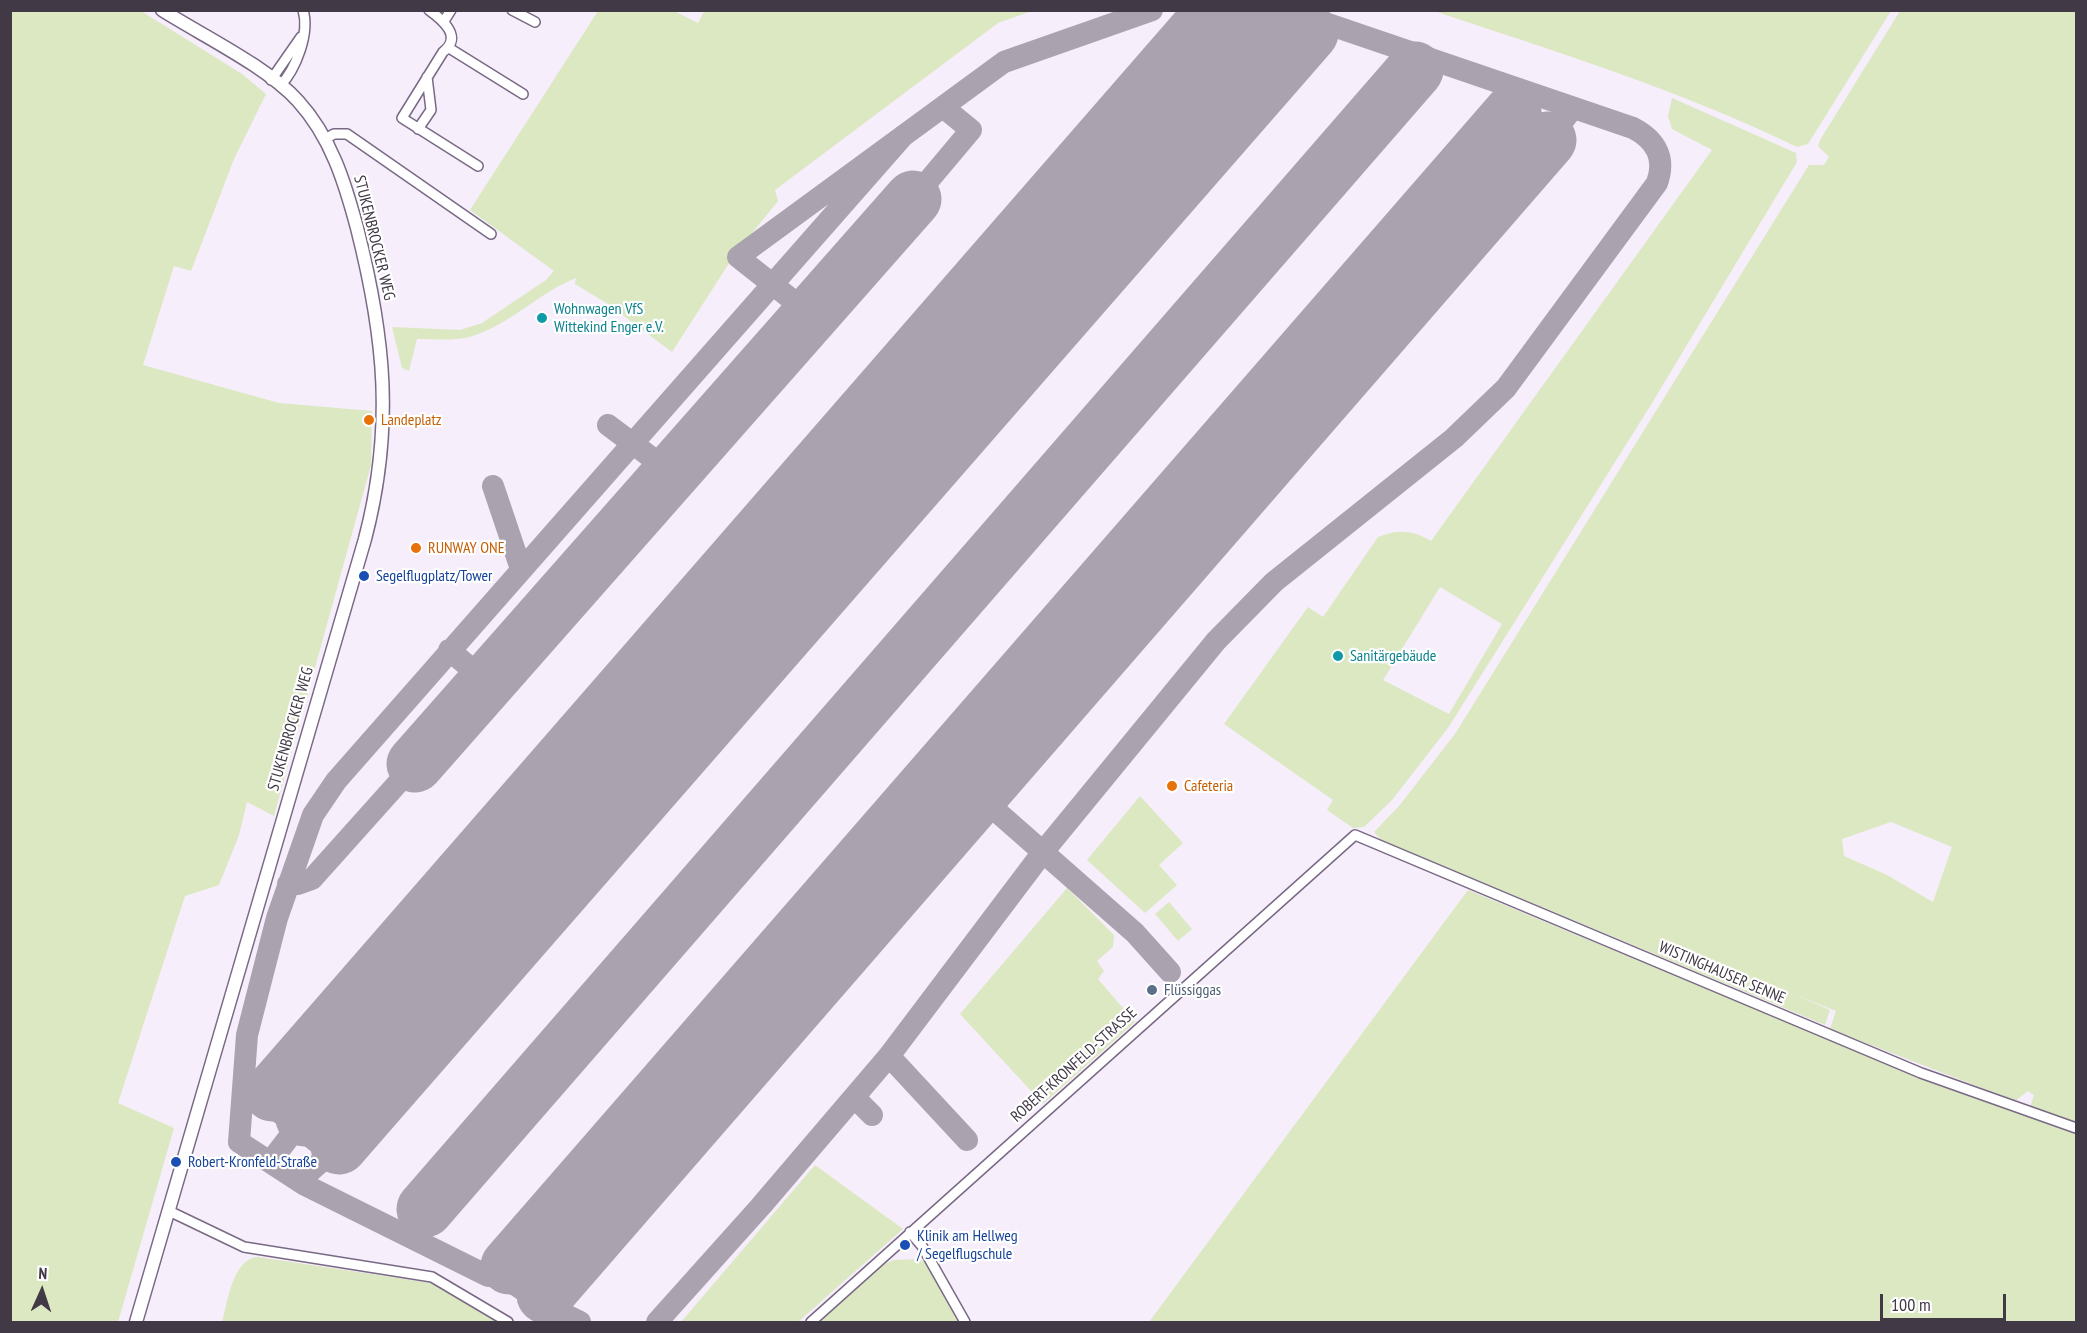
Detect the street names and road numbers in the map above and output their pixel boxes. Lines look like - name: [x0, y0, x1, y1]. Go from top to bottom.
- street label: STUKENBROCKER WEG: [349, 174, 399, 302]
- street label: STUKENBROCKER WEG: [264, 665, 318, 793]
- street label: WISTINGHAUSER SENNE: [1656, 938, 1788, 1008]
- street label: ROBERT-KRONFELD-STRASSE: [1007, 1003, 1141, 1127]

